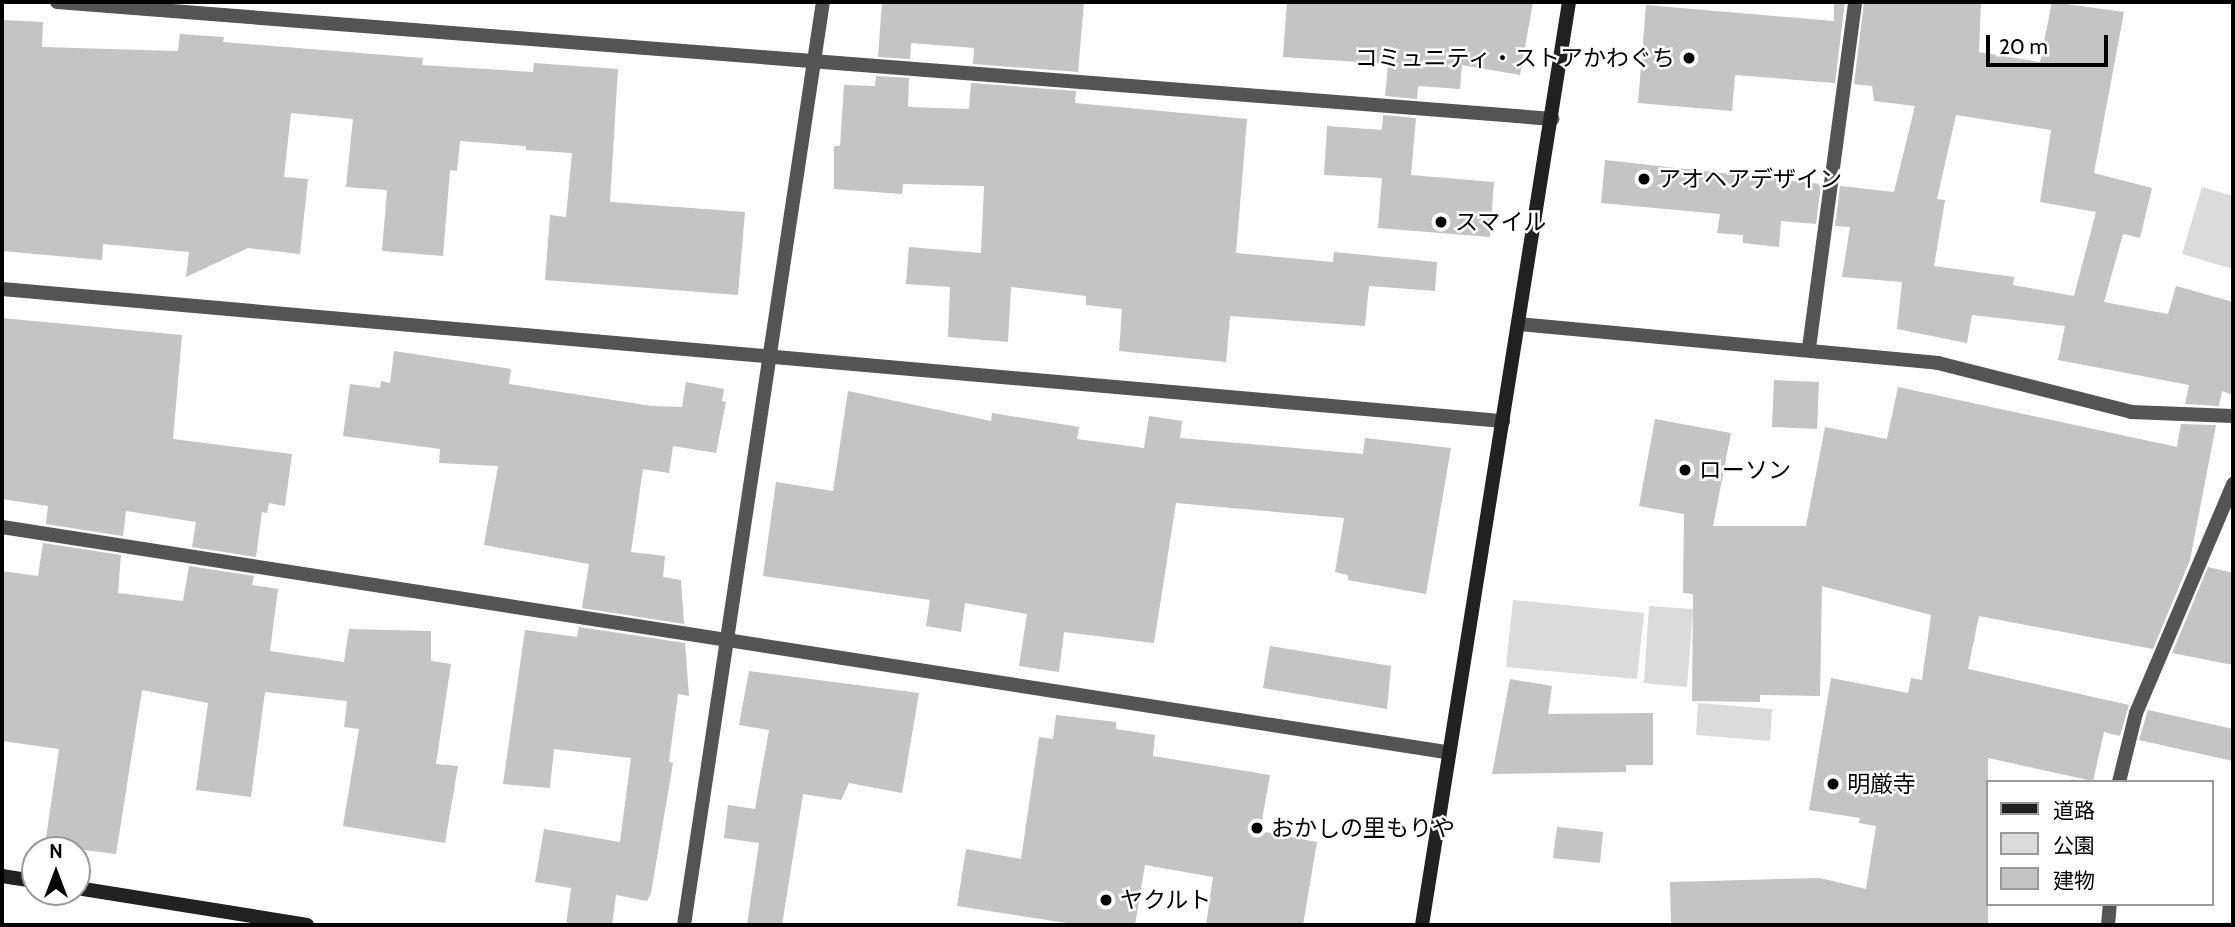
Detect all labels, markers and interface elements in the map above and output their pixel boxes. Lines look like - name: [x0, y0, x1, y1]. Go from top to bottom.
- scale bar: [1990, 21, 2112, 65]
- text: 20 m: [1999, 34, 2048, 59]
- place label: コミュニティ・ストアかわぐち: [1353, 44, 1675, 72]
- marker: コミュニティ・ストアかわぐち: [1681, 50, 1697, 66]
- place label: アオヘアデザイン: [1658, 165, 1842, 193]
- marker: アオヘアデザイン: [1636, 171, 1652, 187]
- place label: スマイル: [1455, 208, 1547, 236]
- marker: スマイル: [1433, 214, 1449, 230]
- place label: ローソン: [1699, 456, 1791, 484]
- marker: ローソン: [1677, 462, 1693, 478]
- place label: 明厳寺: [1847, 770, 1916, 798]
- marker: 明厳寺: [1825, 776, 1841, 792]
- legend: [1986, 780, 2214, 906]
- text: 道路: [2053, 798, 2095, 823]
- place label: おかしの里もりや: [1271, 814, 1455, 842]
- marker: おかしの里もりや: [1249, 820, 1265, 836]
- text: 公園: [2053, 833, 2095, 858]
- north arrow: [21, 836, 91, 906]
- text: N: [49, 840, 63, 863]
- text: 建物: [2053, 868, 2095, 893]
- place label: ヤクルト: [1120, 886, 1212, 914]
- marker: ヤクルト: [1098, 892, 1114, 908]

